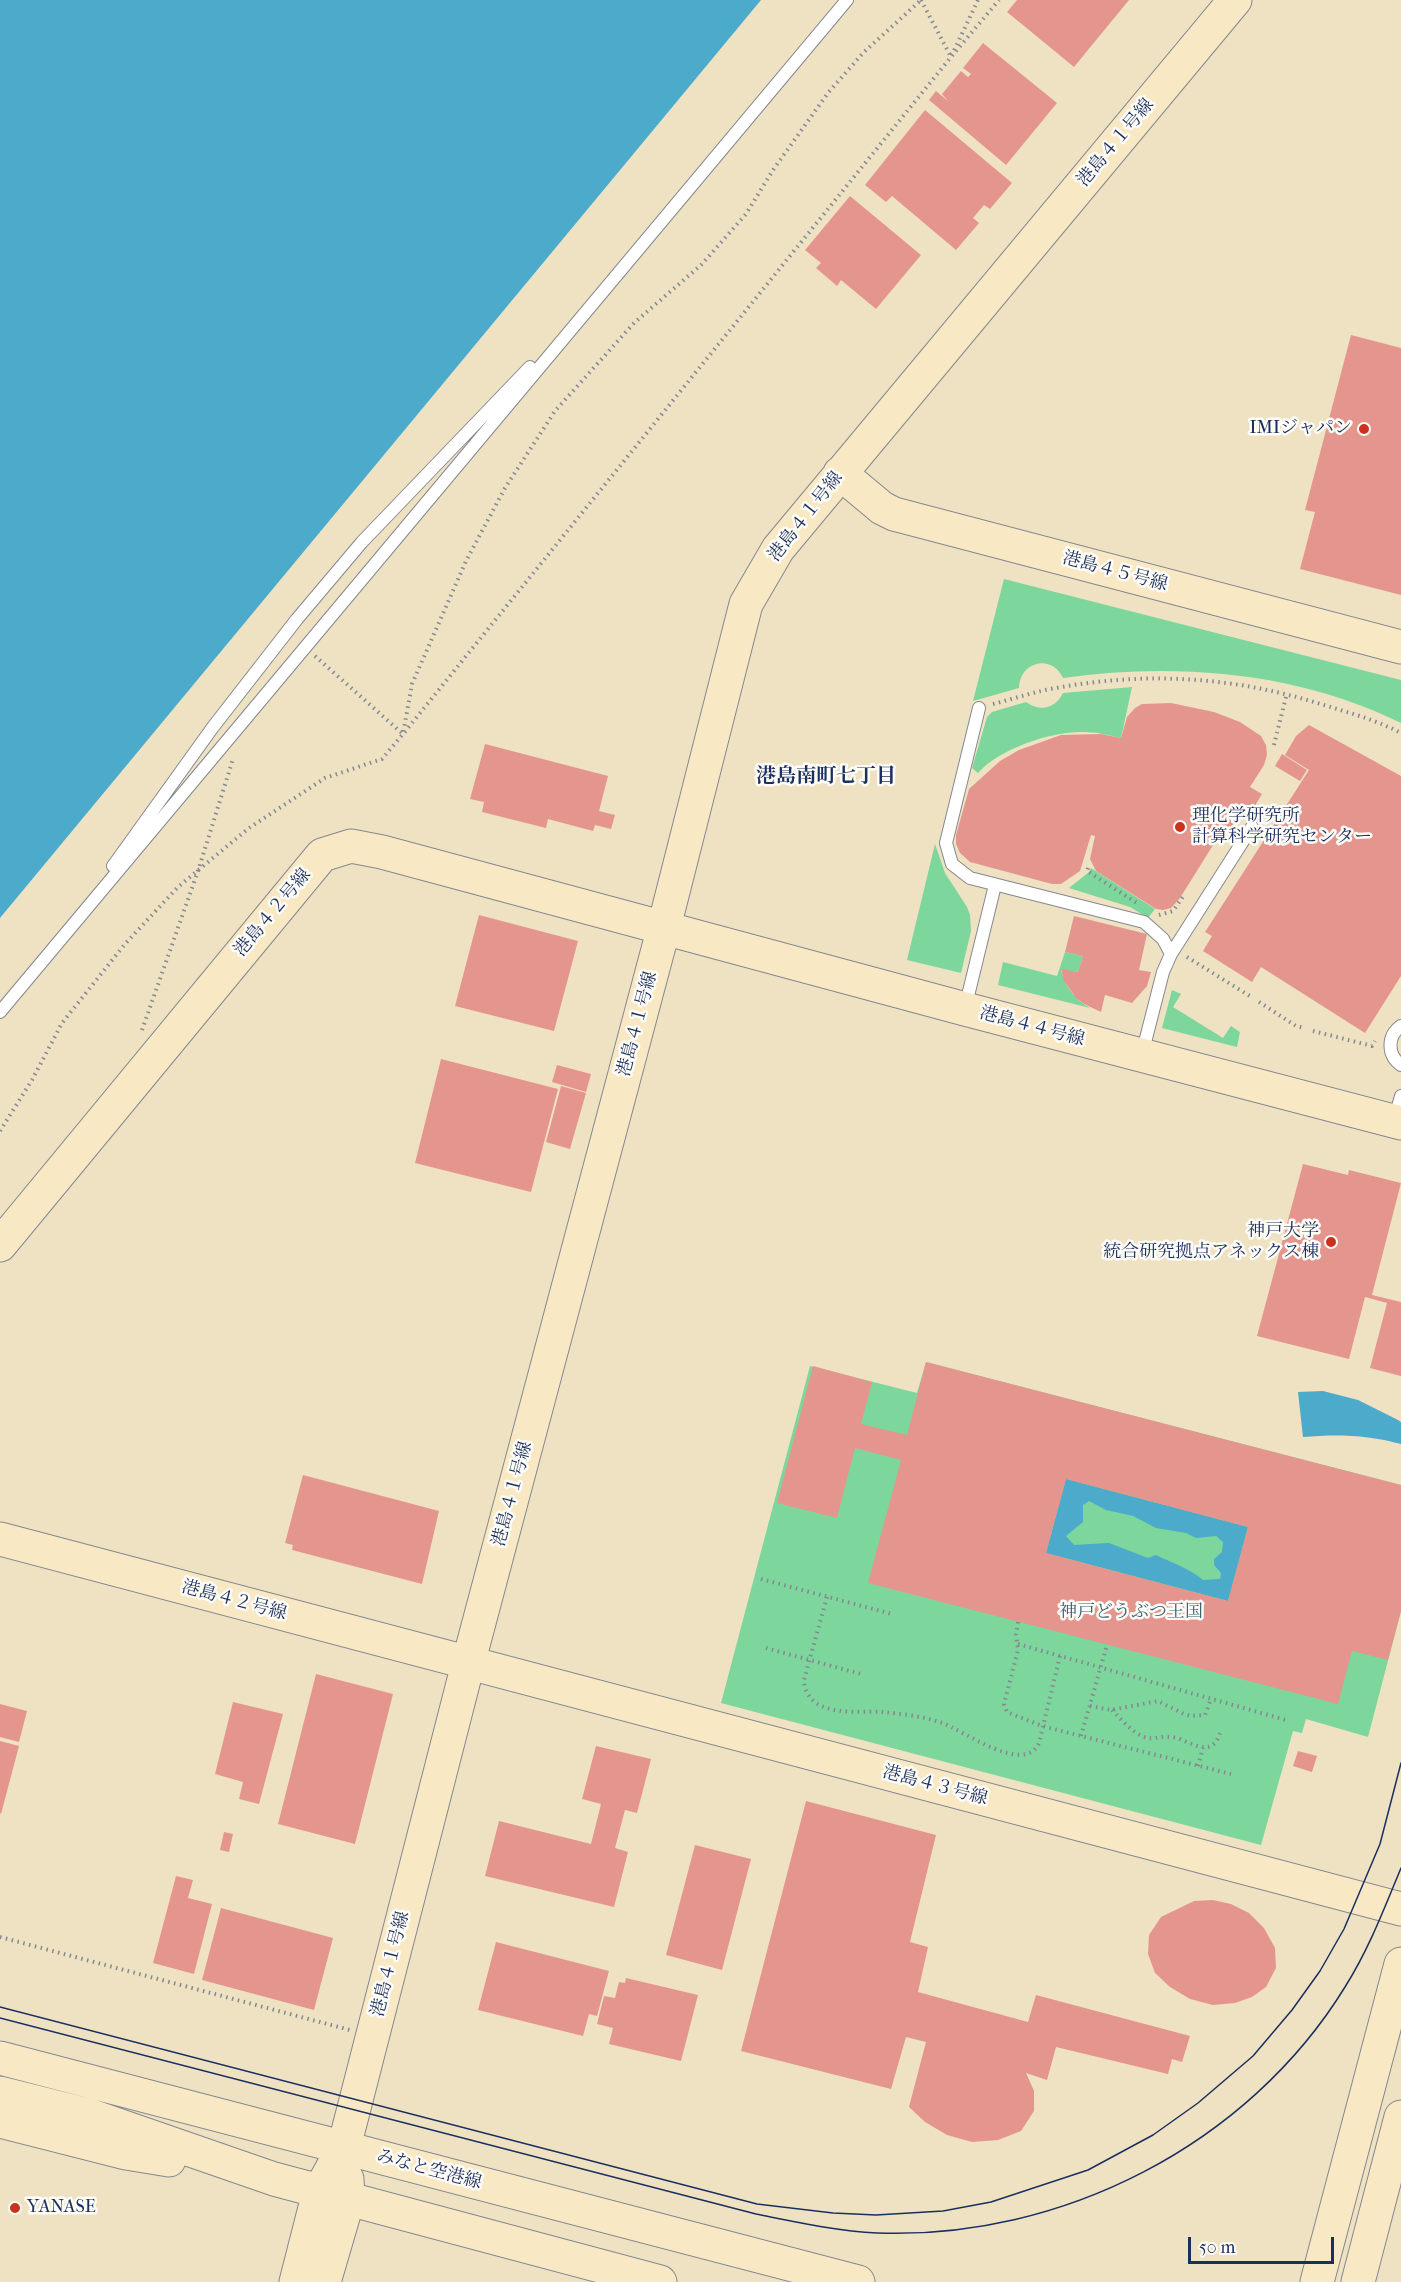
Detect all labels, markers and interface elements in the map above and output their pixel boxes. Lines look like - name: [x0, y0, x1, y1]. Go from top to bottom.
- street label: 港島４１号線: [1073, 95, 1159, 191]
- place label: IMIジャパン: [1249, 418, 1352, 440]
- marker: IMIジャパン: [1357, 422, 1371, 436]
- street label: 港島４１号線: [764, 468, 848, 566]
- street label: 港島４５号線: [1060, 548, 1170, 596]
- district label: 港島南町七丁目: [756, 765, 896, 789]
- place label: 理化学研究所 計算科学研究センター: [1192, 806, 1372, 848]
- marker: 理化学研究所 計算科学研究センター: [1173, 820, 1187, 834]
- street label: 港島４２号線: [230, 865, 316, 961]
- street label: 港島４１号線: [614, 969, 662, 1079]
- street label: 港島４４号線: [977, 1003, 1087, 1051]
- place label: 神戸大学 統合研究拠点アネックス棟: [1103, 1221, 1319, 1264]
- marker: 神戸大学 統合研究拠点アネックス棟: [1324, 1235, 1338, 1249]
- street label: 港島４１号線: [489, 1439, 537, 1549]
- street label: 港島４２号線: [179, 1577, 289, 1625]
- park label: 神戸どうぶつ王国: [1059, 1602, 1203, 1624]
- street label: 港島４３号線: [880, 1762, 990, 1810]
- street label: 港島４１号線: [367, 1909, 415, 2019]
- street label: みなと空港線: [374, 2146, 484, 2194]
- place label: YANASE: [27, 2197, 96, 2219]
- marker: YANASE: [8, 2201, 22, 2215]
- scale bar: [1191, 2225, 1336, 2263]
- text: 50 m: [1199, 2237, 1235, 2258]

